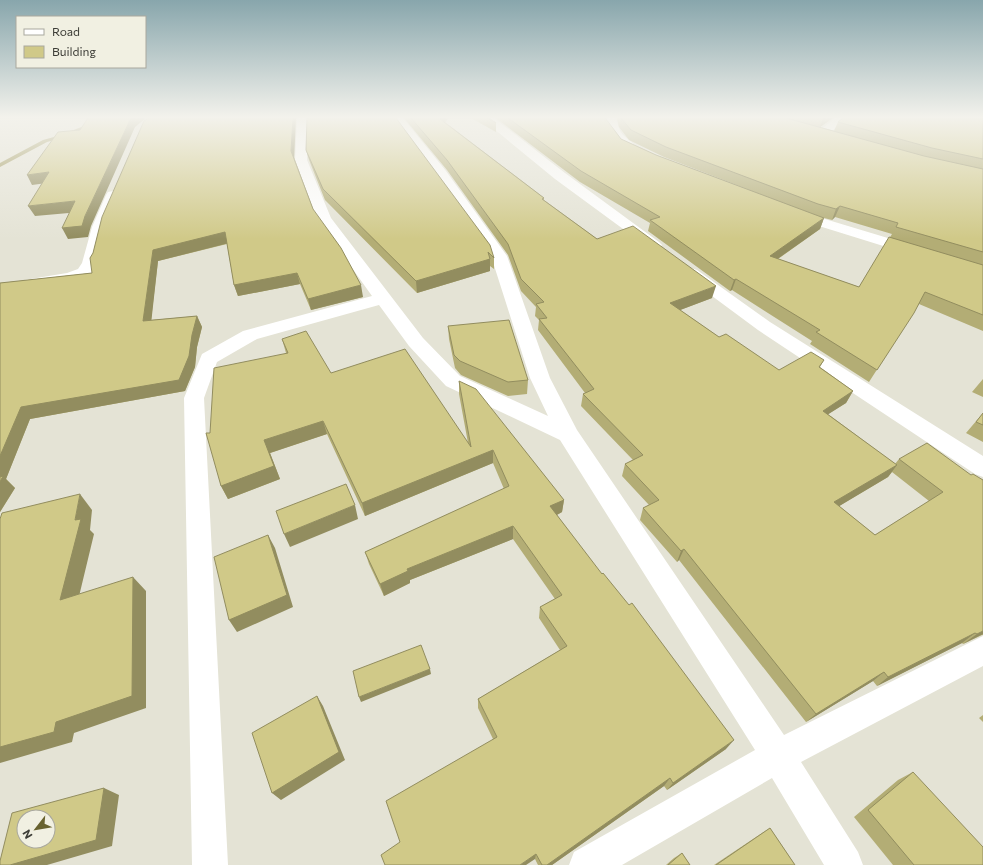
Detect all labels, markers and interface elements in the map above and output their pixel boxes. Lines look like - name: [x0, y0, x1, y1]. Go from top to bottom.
- legend: [16, 16, 146, 68]
- text: Road: [52, 24, 80, 38]
- text: Building: [52, 44, 96, 58]
- north arrow: [16, 809, 56, 849]
- text: N: [19, 828, 35, 841]

